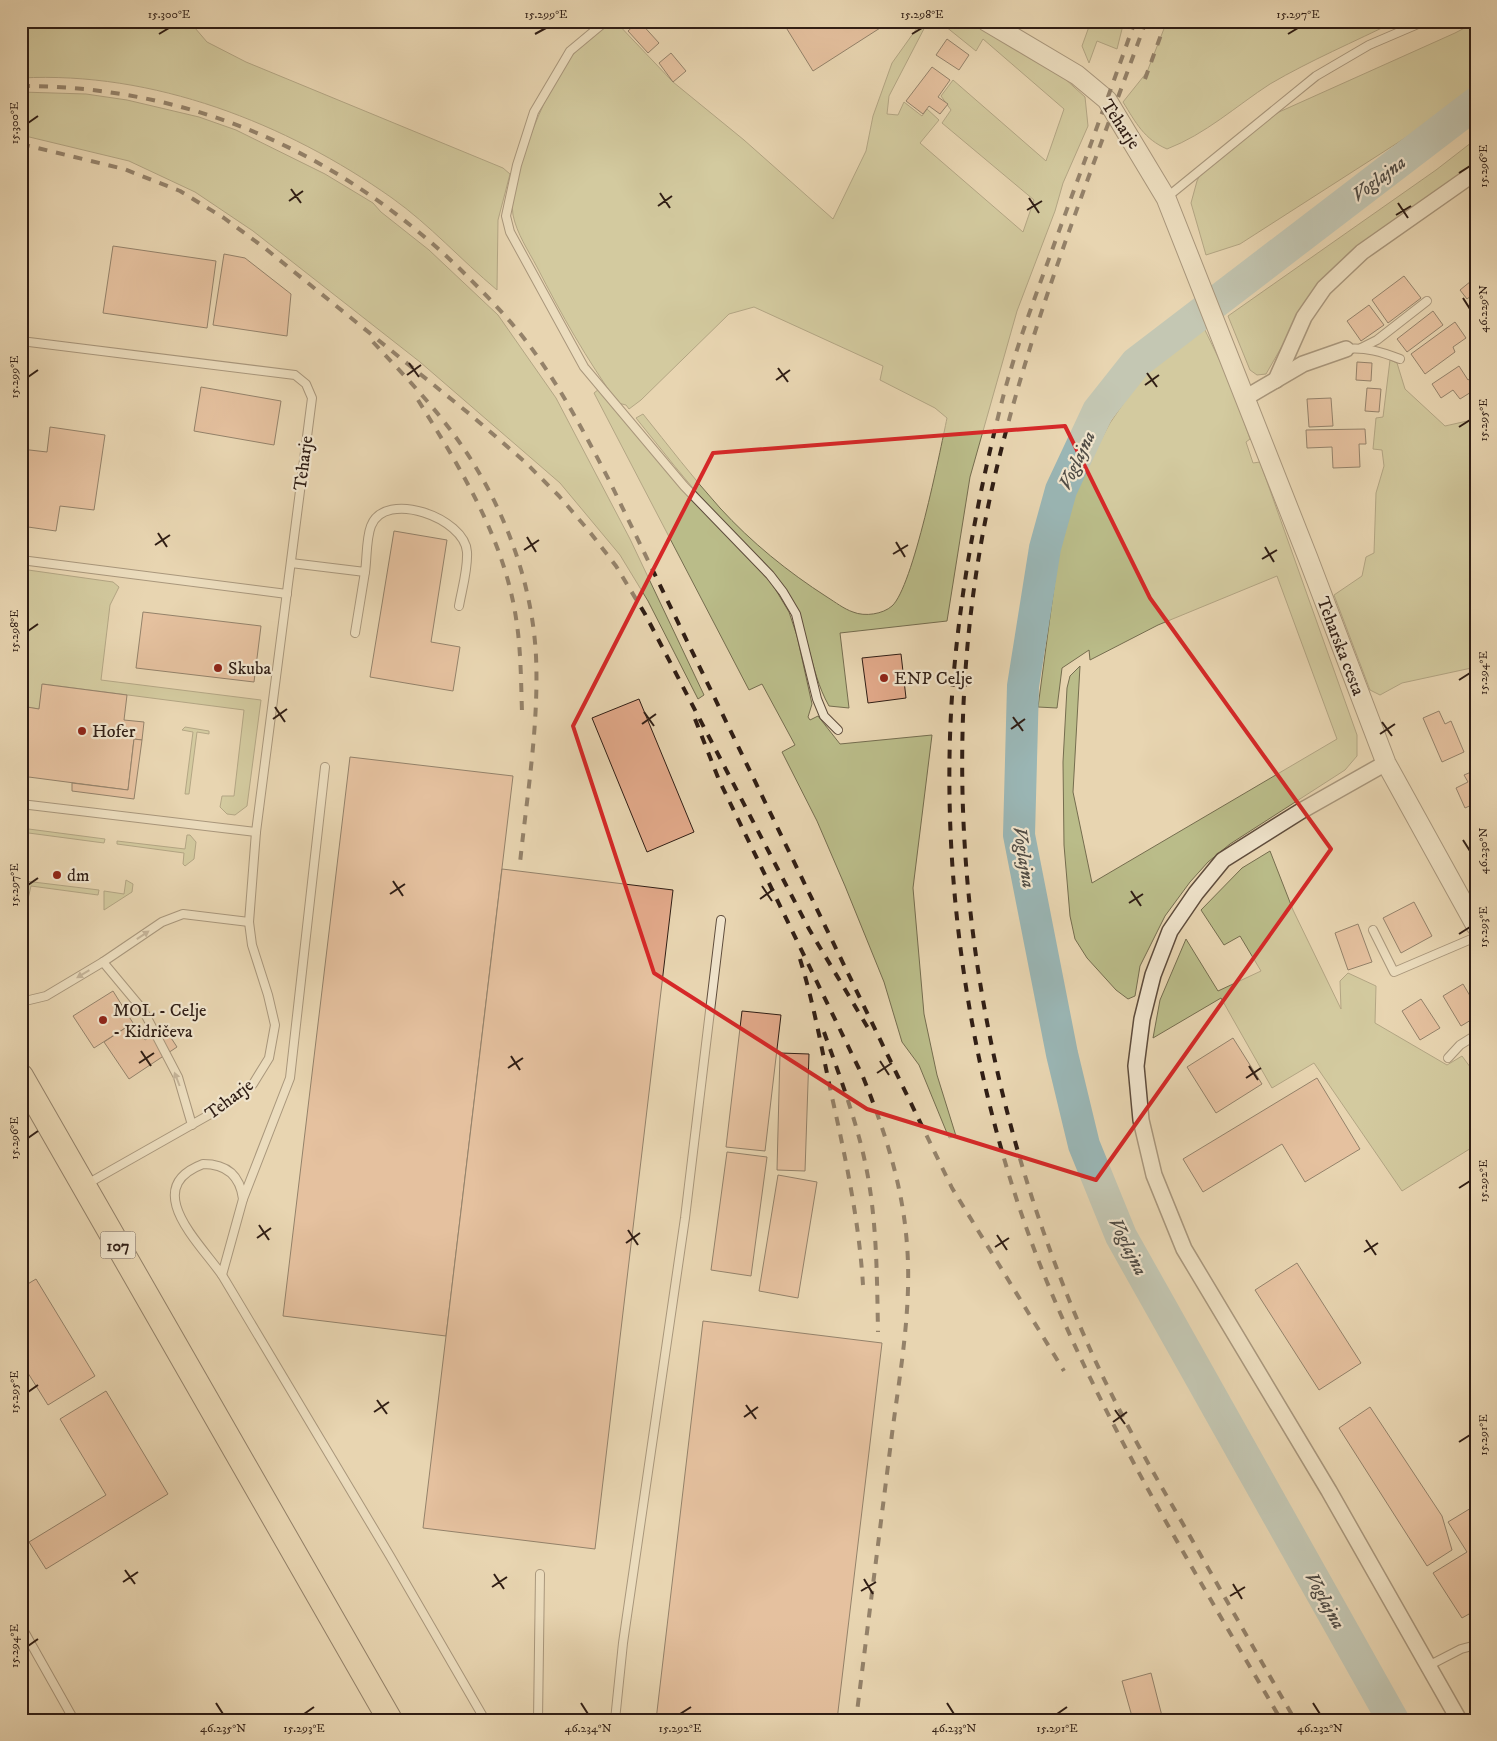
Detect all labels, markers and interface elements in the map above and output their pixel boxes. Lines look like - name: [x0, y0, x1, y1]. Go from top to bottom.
- text: 15.300°E: [148, 7, 191, 22]
- text: 15.299°E: [525, 7, 568, 22]
- text: 15.298°E: [901, 7, 944, 22]
- text: 15.297°E: [1276, 7, 1320, 22]
- street label: Teharje: [1096, 96, 1145, 153]
- text: 15.300°E: [7, 101, 22, 144]
- text: 15.296°E: [1476, 144, 1491, 188]
- water label: Voglajna: [1347, 151, 1411, 207]
- text: 46.229°N: [1476, 285, 1491, 333]
- text: 15.299°E: [7, 355, 22, 398]
- text: 15.295°E: [1476, 398, 1491, 441]
- water label: Voglajna: [1054, 428, 1101, 494]
- street label: Teharje: [290, 435, 318, 492]
- street label: Teharska cesta: [1311, 594, 1369, 699]
- text: 15.298°E: [7, 609, 22, 653]
- text: 15.294°E: [1476, 651, 1491, 695]
- place label: Skuba: [228, 658, 271, 680]
- marker: Skuba: [212, 662, 224, 674]
- place label: ENP Celje: [894, 668, 972, 690]
- marker: ENP Celje: [878, 672, 890, 684]
- place label: Hofer: [92, 721, 136, 743]
- marker: Hofer: [76, 725, 88, 737]
- water label: Voglajna: [1007, 825, 1040, 890]
- text: 46.230°N: [1476, 828, 1491, 874]
- text: 15.297°E: [7, 863, 22, 907]
- place label: dm: [67, 865, 90, 887]
- marker: dm: [51, 869, 63, 881]
- text: 15.293°E: [1476, 906, 1491, 948]
- one-way arrow: [136, 930, 150, 940]
- one-way arrow: [76, 970, 89, 979]
- place label: MOL - Celje - Kidričeva: [113, 1000, 206, 1043]
- marker: MOL - Celje - Kidričeva: [97, 1014, 109, 1026]
- one-way arrow: [173, 1071, 181, 1086]
- street label: Teharje: [201, 1075, 258, 1125]
- text: 15.296°E: [7, 1116, 22, 1160]
- text: 15.292°E: [1476, 1159, 1491, 1202]
- water label: Voglajna: [1103, 1214, 1152, 1280]
- road number: 107: [100, 1232, 136, 1258]
- text: 15.295°E: [7, 1370, 22, 1413]
- text: 15.291°E: [1476, 1414, 1491, 1456]
- water label: Voglajna: [1300, 1568, 1350, 1633]
- text: 15.294°E: [7, 1624, 22, 1668]
- text: 46.235°N: [200, 1721, 246, 1736]
- text: 15.293°E: [283, 1721, 325, 1736]
- text: 46.234°N: [565, 1721, 612, 1736]
- text: 15.292°E: [659, 1721, 702, 1736]
- text: 46.233°N: [932, 1721, 976, 1736]
- text: 15.291°E: [1036, 1721, 1078, 1736]
- text: 46.232°N: [1297, 1721, 1343, 1736]

